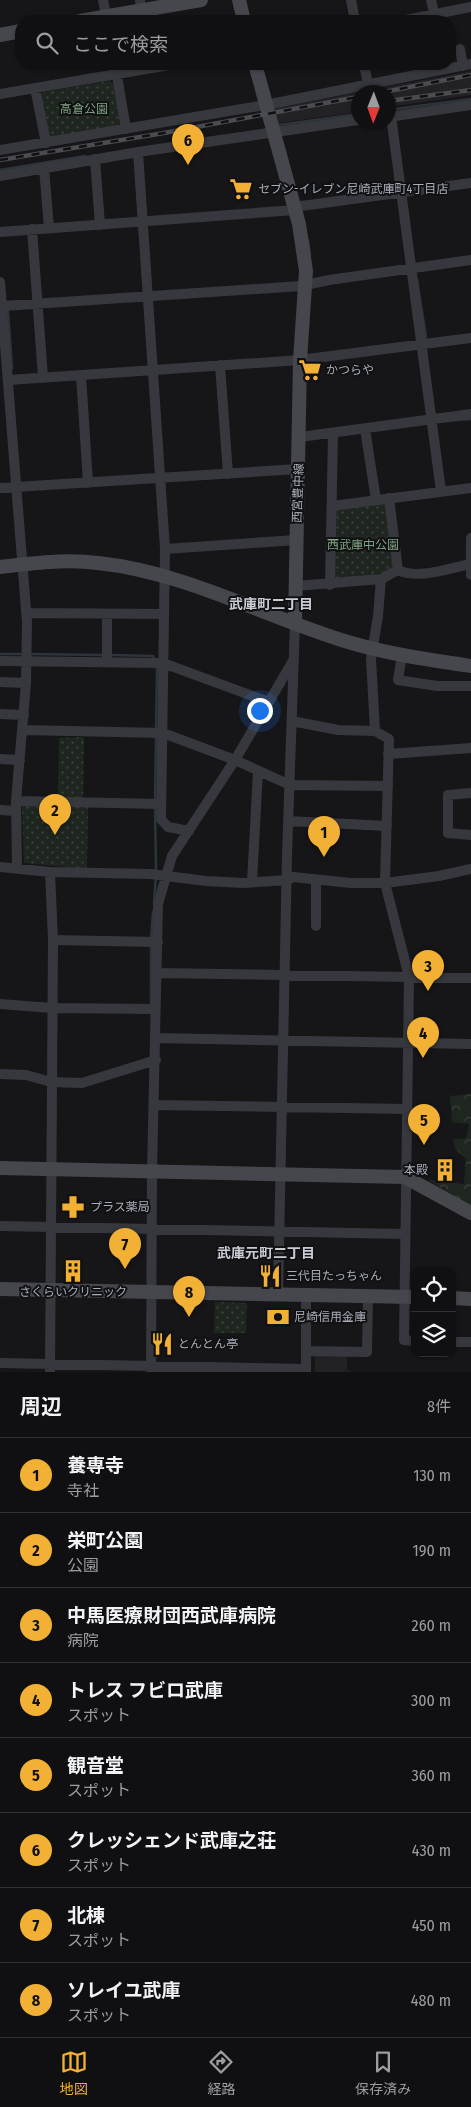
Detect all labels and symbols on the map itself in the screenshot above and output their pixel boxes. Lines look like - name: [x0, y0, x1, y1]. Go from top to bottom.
- north arrow: [351, 85, 396, 130]
- park label: 高倉公園: [60, 102, 108, 116]
- pin: 6: [172, 124, 204, 165]
- supermarket icon: セブン-イレブン尼崎武庫町4丁目店: [228, 176, 254, 202]
- place label: セブン-イレブン尼崎武庫町4丁目店: [258, 182, 448, 196]
- supermarket icon: かつらや: [297, 357, 323, 383]
- place label: かつらや: [326, 363, 374, 377]
- street label: 西宮豊中線: [290, 463, 306, 523]
- park label: 西武庫中公園: [327, 538, 399, 552]
- district label: 武庫町二丁目: [229, 596, 313, 613]
- your location: [247, 698, 273, 724]
- pin: 2: [39, 794, 71, 835]
- pin: 1: [308, 816, 340, 857]
- pin: 3: [412, 950, 444, 991]
- pin: 4: [407, 1017, 439, 1058]
- pin: 5: [408, 1104, 440, 1145]
- building icon: 本殿: [432, 1157, 458, 1183]
- place label: 本殿: [404, 1163, 428, 1177]
- pharmacy icon: プラス薬局: [60, 1194, 86, 1220]
- place label: プラス薬局: [90, 1200, 150, 1214]
- pin: 7: [109, 1228, 141, 1269]
- district label: 武庫元町二丁目: [217, 1245, 315, 1262]
- building icon: さくらいクリニック: [60, 1258, 86, 1284]
- restaurant icon: 三代目たっちゃん: [257, 1263, 283, 1289]
- place label: 三代目たっちゃん: [286, 1269, 382, 1283]
- pin: 8: [173, 1276, 205, 1317]
- place label: さくらいクリニック: [19, 1285, 127, 1299]
- bank icon: 尼崎信用金庫: [265, 1304, 291, 1330]
- place label: 尼崎信用金庫: [294, 1310, 366, 1324]
- restaurant icon: とんとん亭: [149, 1331, 175, 1357]
- place label: とんとん亭: [178, 1337, 238, 1351]

